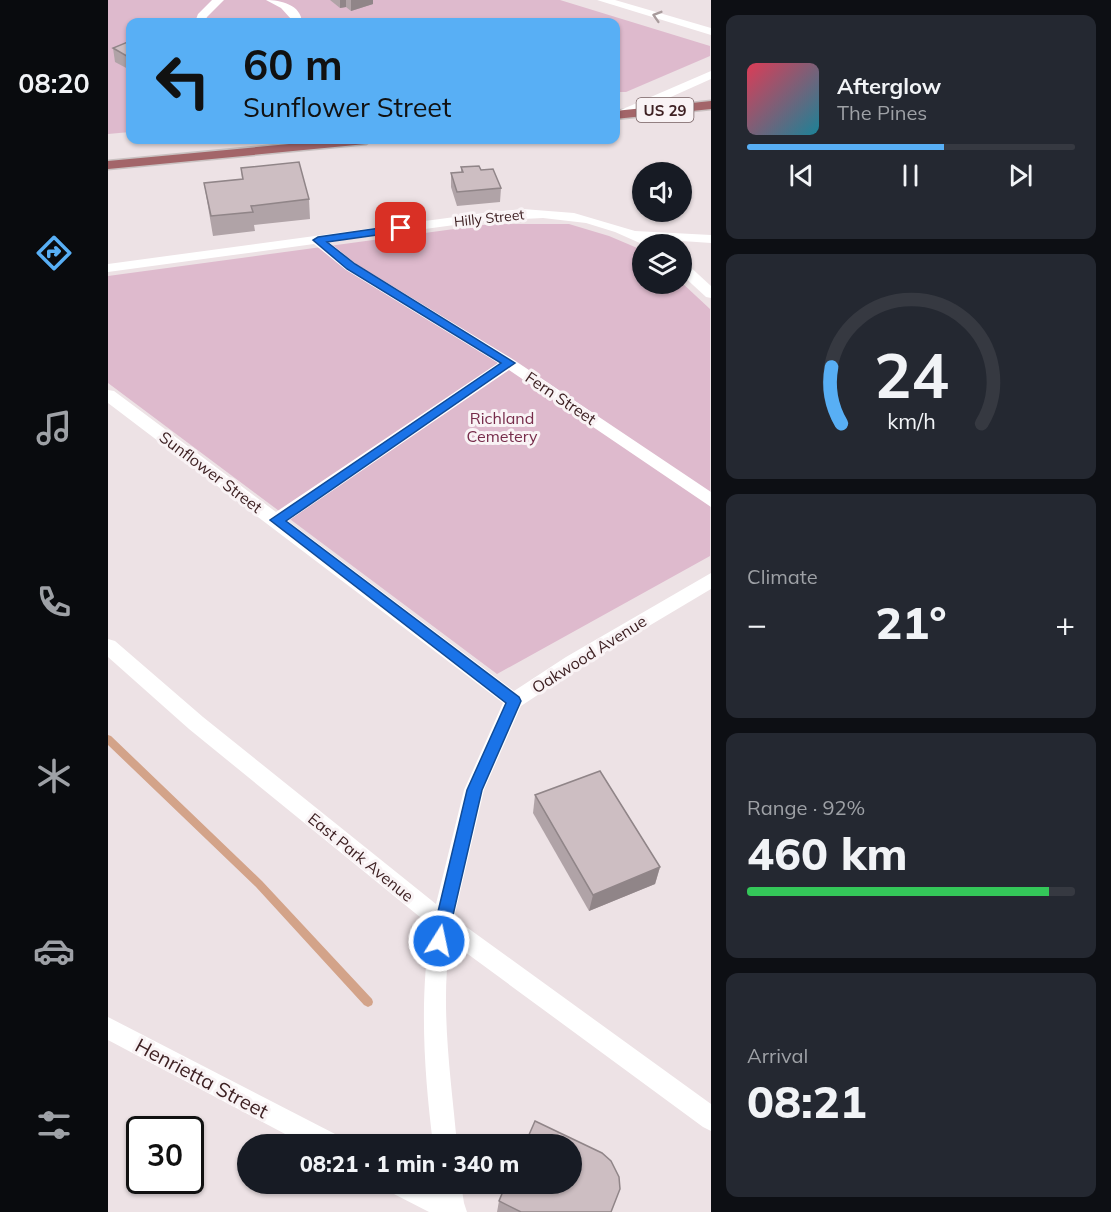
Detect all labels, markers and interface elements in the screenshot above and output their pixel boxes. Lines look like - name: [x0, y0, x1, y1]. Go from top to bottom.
- one-way arrow: [652, 11, 663, 23]
- text: 60 m: [243, 38, 343, 91]
- icon: left: [144, 42, 222, 120]
- text: 08:20: [18, 66, 90, 100]
- text: Afterglow: [837, 72, 941, 100]
- text: Sunflower Street: [243, 90, 451, 124]
- road number: US 29: [636, 98, 694, 122]
- text: The Pines: [837, 100, 927, 125]
- icon: previous: [785, 159, 818, 192]
- icon: pause: [894, 159, 927, 192]
- icon: next: [1004, 159, 1037, 192]
- map controls: [632, 162, 692, 294]
- button: sound: [632, 162, 692, 222]
- pin: [375, 202, 426, 253]
- street label: Hilly Street: [453, 205, 525, 231]
- icon: arrive: [384, 211, 417, 244]
- icon: directions: [33, 232, 75, 274]
- button: layers: [632, 234, 692, 294]
- text: 24: [874, 335, 948, 414]
- street label: Fern Street: [522, 367, 600, 429]
- icon: music: [33, 407, 75, 449]
- text: km/h: [887, 407, 935, 434]
- park label: Richland Cemetery: [467, 408, 538, 446]
- street label: Sunflower Street: [156, 427, 267, 517]
- text: Climate: [747, 564, 818, 589]
- icon: phone: [33, 581, 75, 623]
- text: 21°: [875, 594, 947, 650]
- text: −: [747, 603, 767, 644]
- text: +: [1055, 603, 1075, 644]
- street label: Oakwood Avenue: [528, 611, 650, 697]
- icon: climate: [33, 755, 75, 797]
- text: Range · 92%: [747, 795, 865, 820]
- street label: East Park Avenue: [304, 808, 418, 906]
- text: 460 km: [747, 825, 908, 881]
- position arrow: [407, 909, 471, 973]
- icon: car: [33, 930, 75, 972]
- street label: Henrietta Street: [131, 1032, 273, 1124]
- text: Arrival: [747, 1043, 808, 1068]
- text: 08:21: [747, 1073, 867, 1129]
- icon: filters: [33, 1104, 75, 1146]
- speed limit sign: 30: [126, 1116, 204, 1194]
- text: 08:21 · 1 min · 340 m: [300, 1150, 519, 1178]

